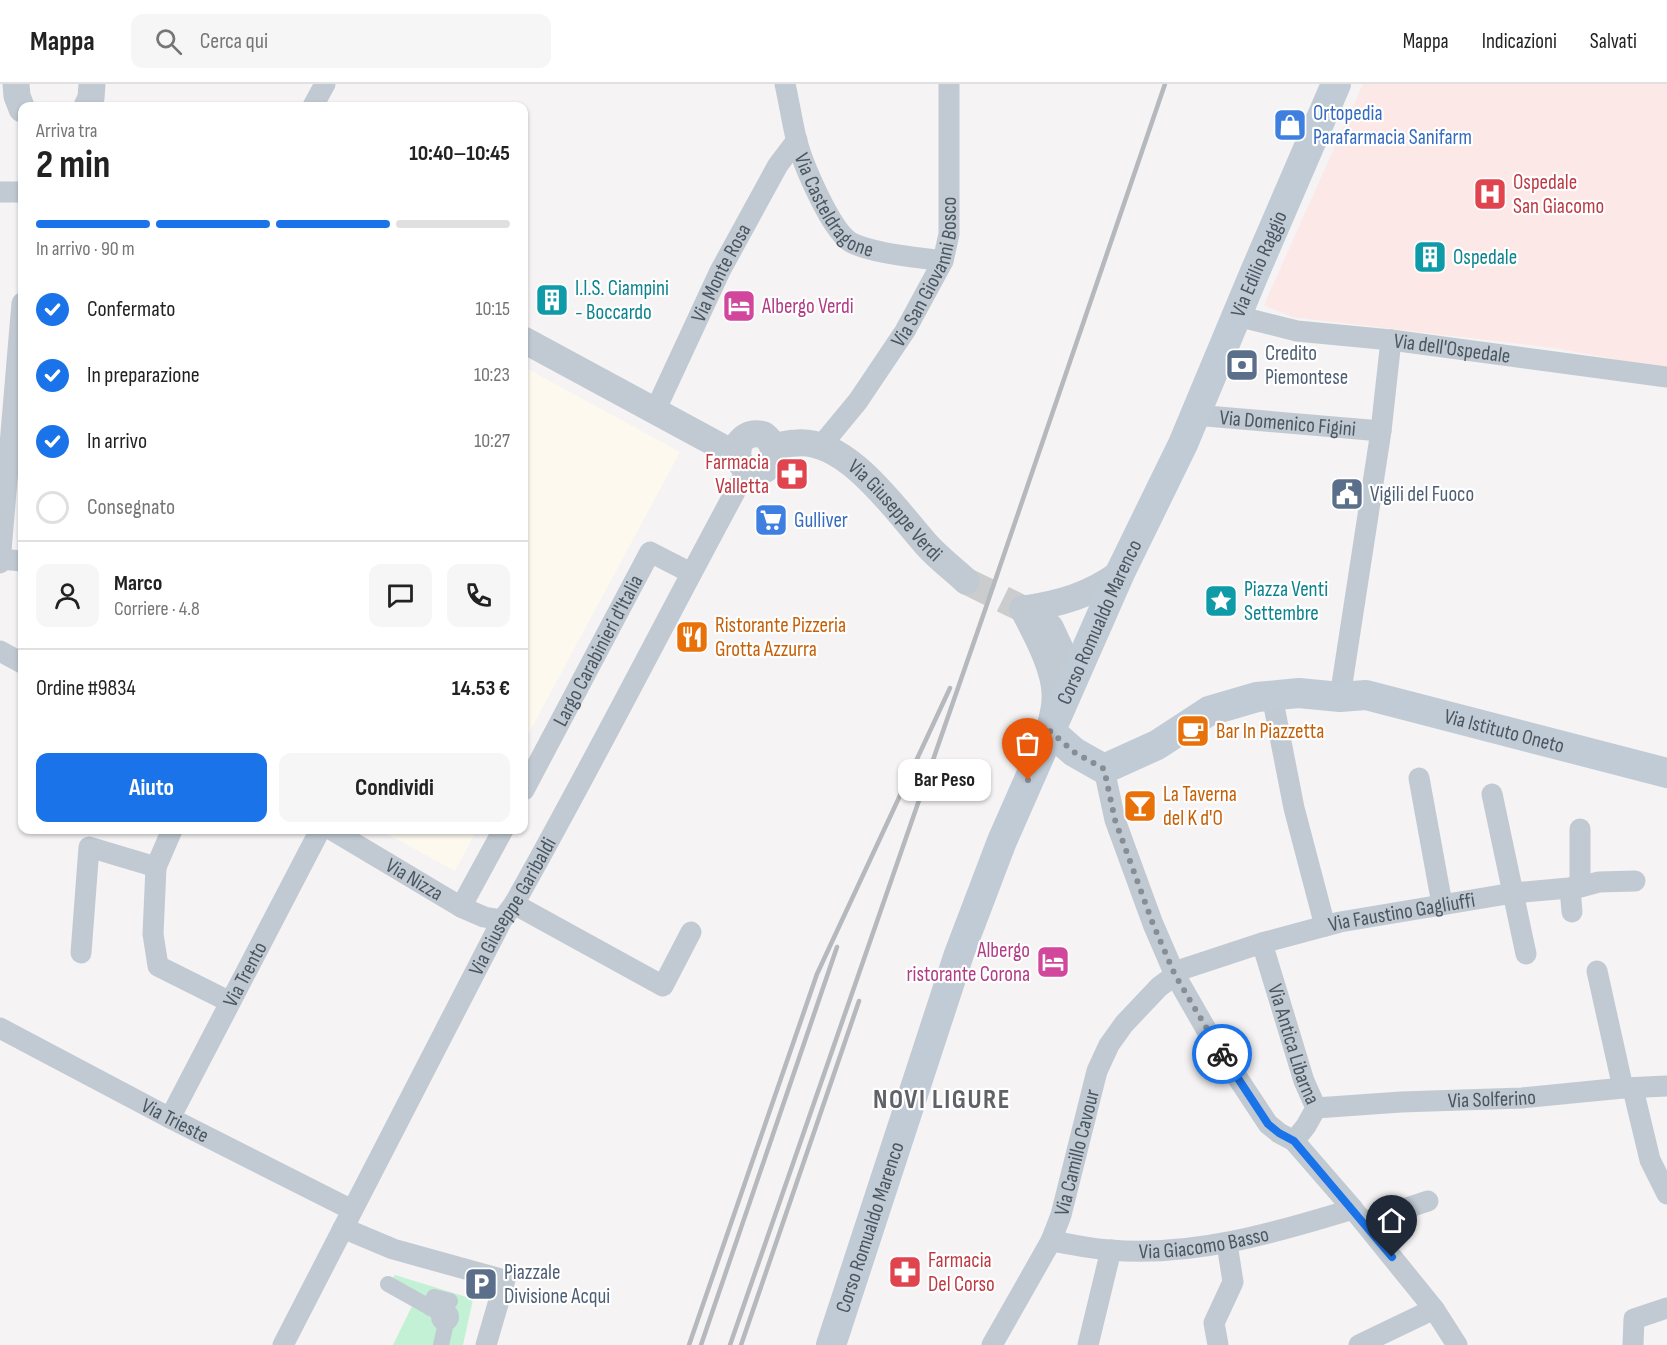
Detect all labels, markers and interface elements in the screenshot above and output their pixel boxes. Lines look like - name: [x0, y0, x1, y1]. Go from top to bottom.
- search box: [131, 14, 551, 68]
- text: Mappa: [30, 25, 95, 58]
- icon: search: [152, 25, 185, 58]
- text: Cerca qui: [200, 28, 268, 55]
- text: Mappa: [1403, 29, 1449, 54]
- text: Indicazioni: [1482, 29, 1557, 54]
- text: Salvati: [1590, 29, 1637, 54]
- place label: Ortopedia Parafarmacia Sanifarm: [1313, 101, 1472, 150]
- shop icon: Ortopedia Parafarmacia Sanifarm: [1272, 107, 1308, 143]
- text: Arriva tra: [36, 119, 98, 143]
- text: 10:40–10:45: [409, 140, 510, 167]
- text: 2 min: [36, 142, 110, 189]
- street label: Via Casteldragone: [789, 150, 876, 263]
- place label: Ospedale San Giacomo: [1513, 170, 1604, 219]
- hospital icon: Ospedale San Giacomo: [1472, 176, 1508, 212]
- street label: Via San Giovanni Bosco: [886, 197, 963, 352]
- street label: Via Edilio Raggio: [1225, 207, 1293, 321]
- street label: Via Monte Rosa: [686, 220, 756, 326]
- text: In arrivo · 90 m: [36, 237, 135, 261]
- building icon: Ospedale: [1412, 239, 1448, 275]
- place label: Ospedale: [1453, 245, 1517, 270]
- place label: I.I.S. Ciampini - Boccardo: [575, 276, 669, 325]
- building icon: I.I.S. Ciampini - Boccardo: [534, 282, 570, 318]
- hotel icon: Albergo Verdi: [721, 288, 757, 324]
- icon: check: [36, 293, 69, 326]
- place label: Albergo Verdi: [761, 294, 854, 319]
- text: Confermato: [87, 296, 175, 323]
- text: 10:15: [476, 297, 510, 321]
- street label: Via dell'Ospedale: [1392, 329, 1512, 369]
- place label: Credito Piemontese: [1265, 341, 1348, 390]
- bank icon: Credito Piemontese: [1224, 347, 1260, 383]
- icon: check: [36, 359, 69, 392]
- text: In preparazione: [87, 362, 200, 389]
- text: 10:23: [474, 363, 510, 387]
- street label: Via Domenico Figini: [1219, 405, 1357, 442]
- icon: check: [36, 425, 69, 458]
- text: In arrivo: [87, 428, 147, 455]
- text: 10:27: [474, 429, 510, 453]
- place label: Farmacia Valletta: [705, 450, 769, 499]
- street label: Via Giuseppe Verdi: [843, 454, 947, 567]
- pharmacy icon: Farmacia Valletta: [774, 456, 810, 492]
- public building icon: Vigili del Fuoco: [1329, 476, 1365, 512]
- place label: Vigili del Fuoco: [1370, 482, 1474, 507]
- text: Consegnato: [87, 494, 175, 521]
- supermarket icon: Gulliver: [753, 502, 789, 538]
- place label: Gulliver: [794, 508, 848, 533]
- street label: Corso Romualdo Marenco: [1052, 535, 1147, 708]
- button: person: [36, 564, 99, 627]
- button: chat: [369, 564, 432, 627]
- button: phone: [447, 564, 510, 627]
- text: Marco: [114, 570, 162, 597]
- street label: Largo Carabinieri d'Italia: [548, 571, 649, 731]
- place label: Piazza Venti Settembre: [1244, 577, 1328, 626]
- place icon: Piazza Venti Settembre: [1203, 583, 1239, 619]
- text: Corriere · 4.8: [114, 597, 200, 621]
- place label: Ristorante Pizzeria Grotta Azzurra: [715, 613, 846, 662]
- restaurant icon: Ristorante Pizzeria Grotta Azzurra: [674, 619, 710, 655]
- text: Ordine #9834: [36, 675, 136, 702]
- text: 14.53 €: [452, 675, 510, 702]
- street label: Via Istituto Oneto: [1441, 704, 1567, 759]
- cafe icon: Bar In Piazzetta: [1175, 713, 1211, 749]
- pin: [1002, 718, 1053, 780]
- place label: Bar In Piazzetta: [1216, 719, 1324, 744]
- icon: bag: [1011, 727, 1044, 760]
- button: Aiuto: [36, 753, 267, 822]
- button: Condividi: [279, 753, 510, 822]
- callout: Bar Peso: [899, 759, 992, 801]
- text: Bar Peso: [914, 768, 975, 792]
- place label: La Taverna del K d'O: [1163, 782, 1237, 831]
- bar icon: La Taverna del K d'O: [1122, 788, 1158, 824]
- street label: Via Giuseppe Garibaldi: [464, 833, 562, 980]
- street label: Via Nizza: [381, 853, 447, 906]
- street label: Via Faustino Gagliuffi: [1326, 888, 1477, 938]
- street label: Via Trento: [218, 938, 273, 1011]
- place label: Albergo ristorante Corona: [906, 938, 1030, 987]
- hotel icon: Albergo ristorante Corona: [1035, 944, 1071, 980]
- street label: Via Antica Libarna: [1262, 981, 1325, 1108]
- courier: [1192, 1024, 1252, 1084]
- icon: bike: [1206, 1038, 1239, 1071]
- district label: NOVI LIGURE: [873, 1084, 1011, 1116]
- street label: Via Solferino: [1447, 1085, 1537, 1113]
- street label: Via Camillo Cavour: [1049, 1087, 1105, 1218]
- street label: Via Trieste: [137, 1093, 213, 1148]
- street label: Corso Romualdo Marenco: [830, 1139, 910, 1316]
- pin: [1366, 1195, 1417, 1257]
- icon: home: [1375, 1204, 1408, 1237]
- street label: Via Giacomo Basso: [1139, 1222, 1271, 1264]
- place label: Farmacia Del Corso: [928, 1248, 995, 1297]
- pharmacy icon: Farmacia Del Corso: [887, 1254, 923, 1290]
- place label: Piazzale Divisione Acqui: [504, 1260, 610, 1309]
- parking icon: Piazzale Divisione Acqui: [463, 1266, 499, 1302]

